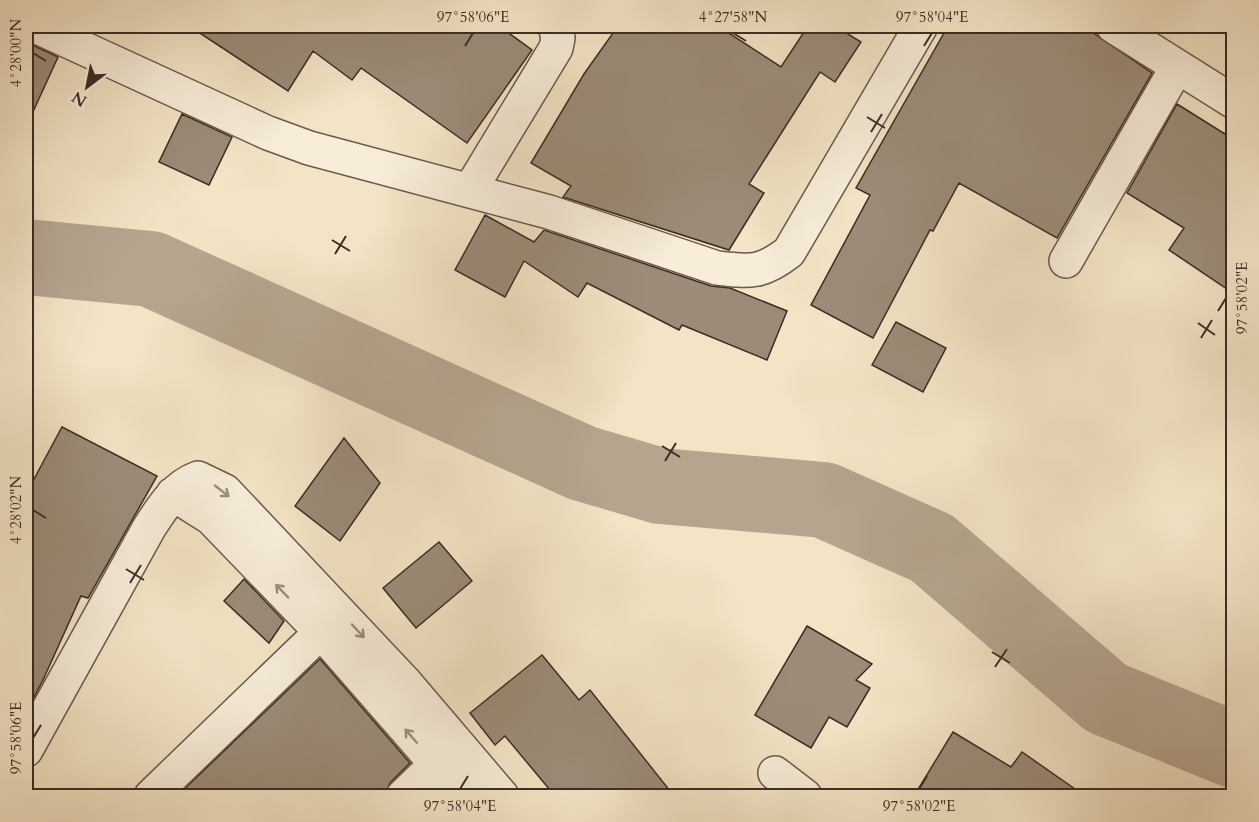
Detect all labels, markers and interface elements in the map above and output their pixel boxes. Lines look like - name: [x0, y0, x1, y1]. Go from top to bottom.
- text: 97°58'06"E: [437, 7, 509, 27]
- text: 4°27'58"N: [699, 7, 767, 27]
- text: 97°58'04"E: [896, 7, 968, 27]
- text: 4°28'00"N: [6, 19, 26, 87]
- north arrow: [57, 57, 117, 117]
- text: N: [68, 86, 91, 112]
- text: 97°58'02"E: [1232, 262, 1252, 334]
- text: 4°28'02"N: [6, 476, 26, 544]
- one-way arrow: [214, 484, 230, 497]
- one-way arrow: [275, 584, 289, 599]
- one-way arrow: [350, 623, 364, 638]
- text: 97°58'06"E: [6, 702, 26, 774]
- one-way arrow: [405, 728, 418, 744]
- text: 97°58'04"E: [424, 796, 496, 816]
- text: 97°58'02"E: [883, 796, 955, 816]

